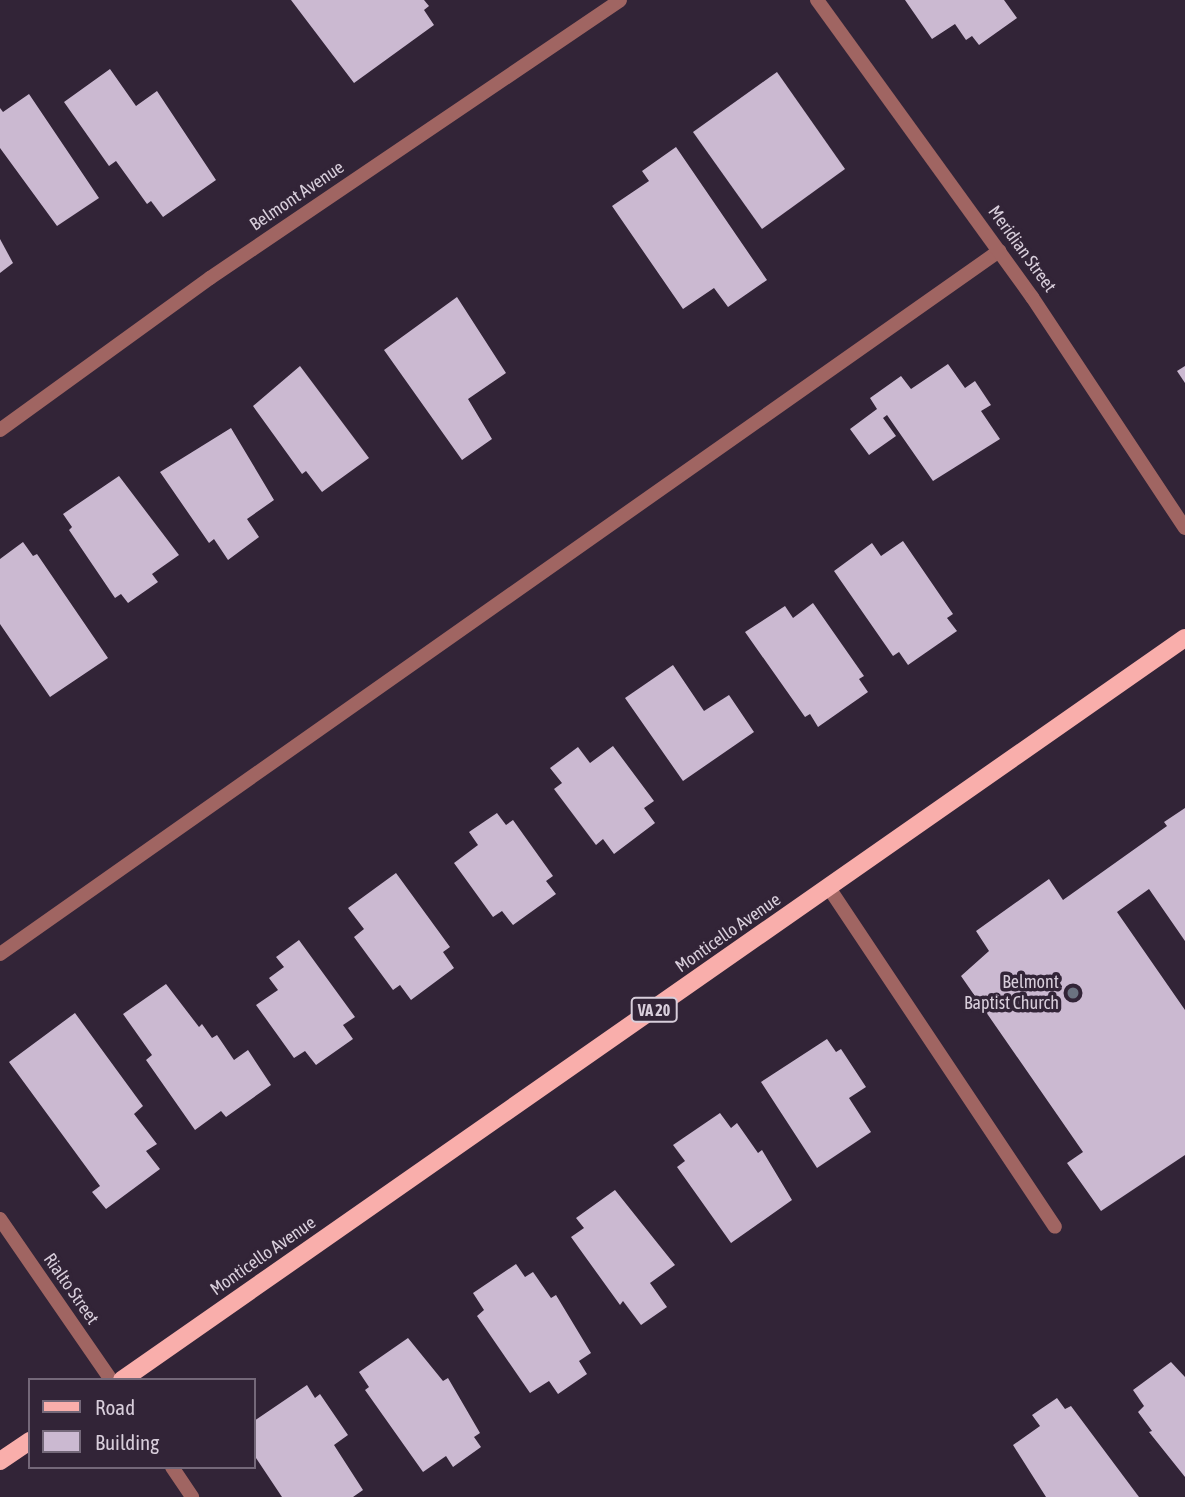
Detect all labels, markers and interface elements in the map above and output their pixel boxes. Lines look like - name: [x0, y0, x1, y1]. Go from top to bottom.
- street label: Belmont Avenue: [246, 157, 348, 235]
- street label: Meridian Street: [983, 202, 1061, 296]
- street label: Monticello Avenue: [671, 889, 785, 977]
- place label: Belmont Baptist Church: [964, 972, 1059, 1014]
- marker: Belmont Baptist Church: [1065, 985, 1081, 1001]
- road number: VA 20: [630, 998, 678, 1022]
- street label: Monticello Avenue: [206, 1212, 320, 1300]
- street label: Rialto Street: [39, 1249, 103, 1329]
- legend: [28, 1378, 256, 1469]
- text: Road: [95, 1395, 135, 1419]
- text: Building: [95, 1430, 159, 1454]

